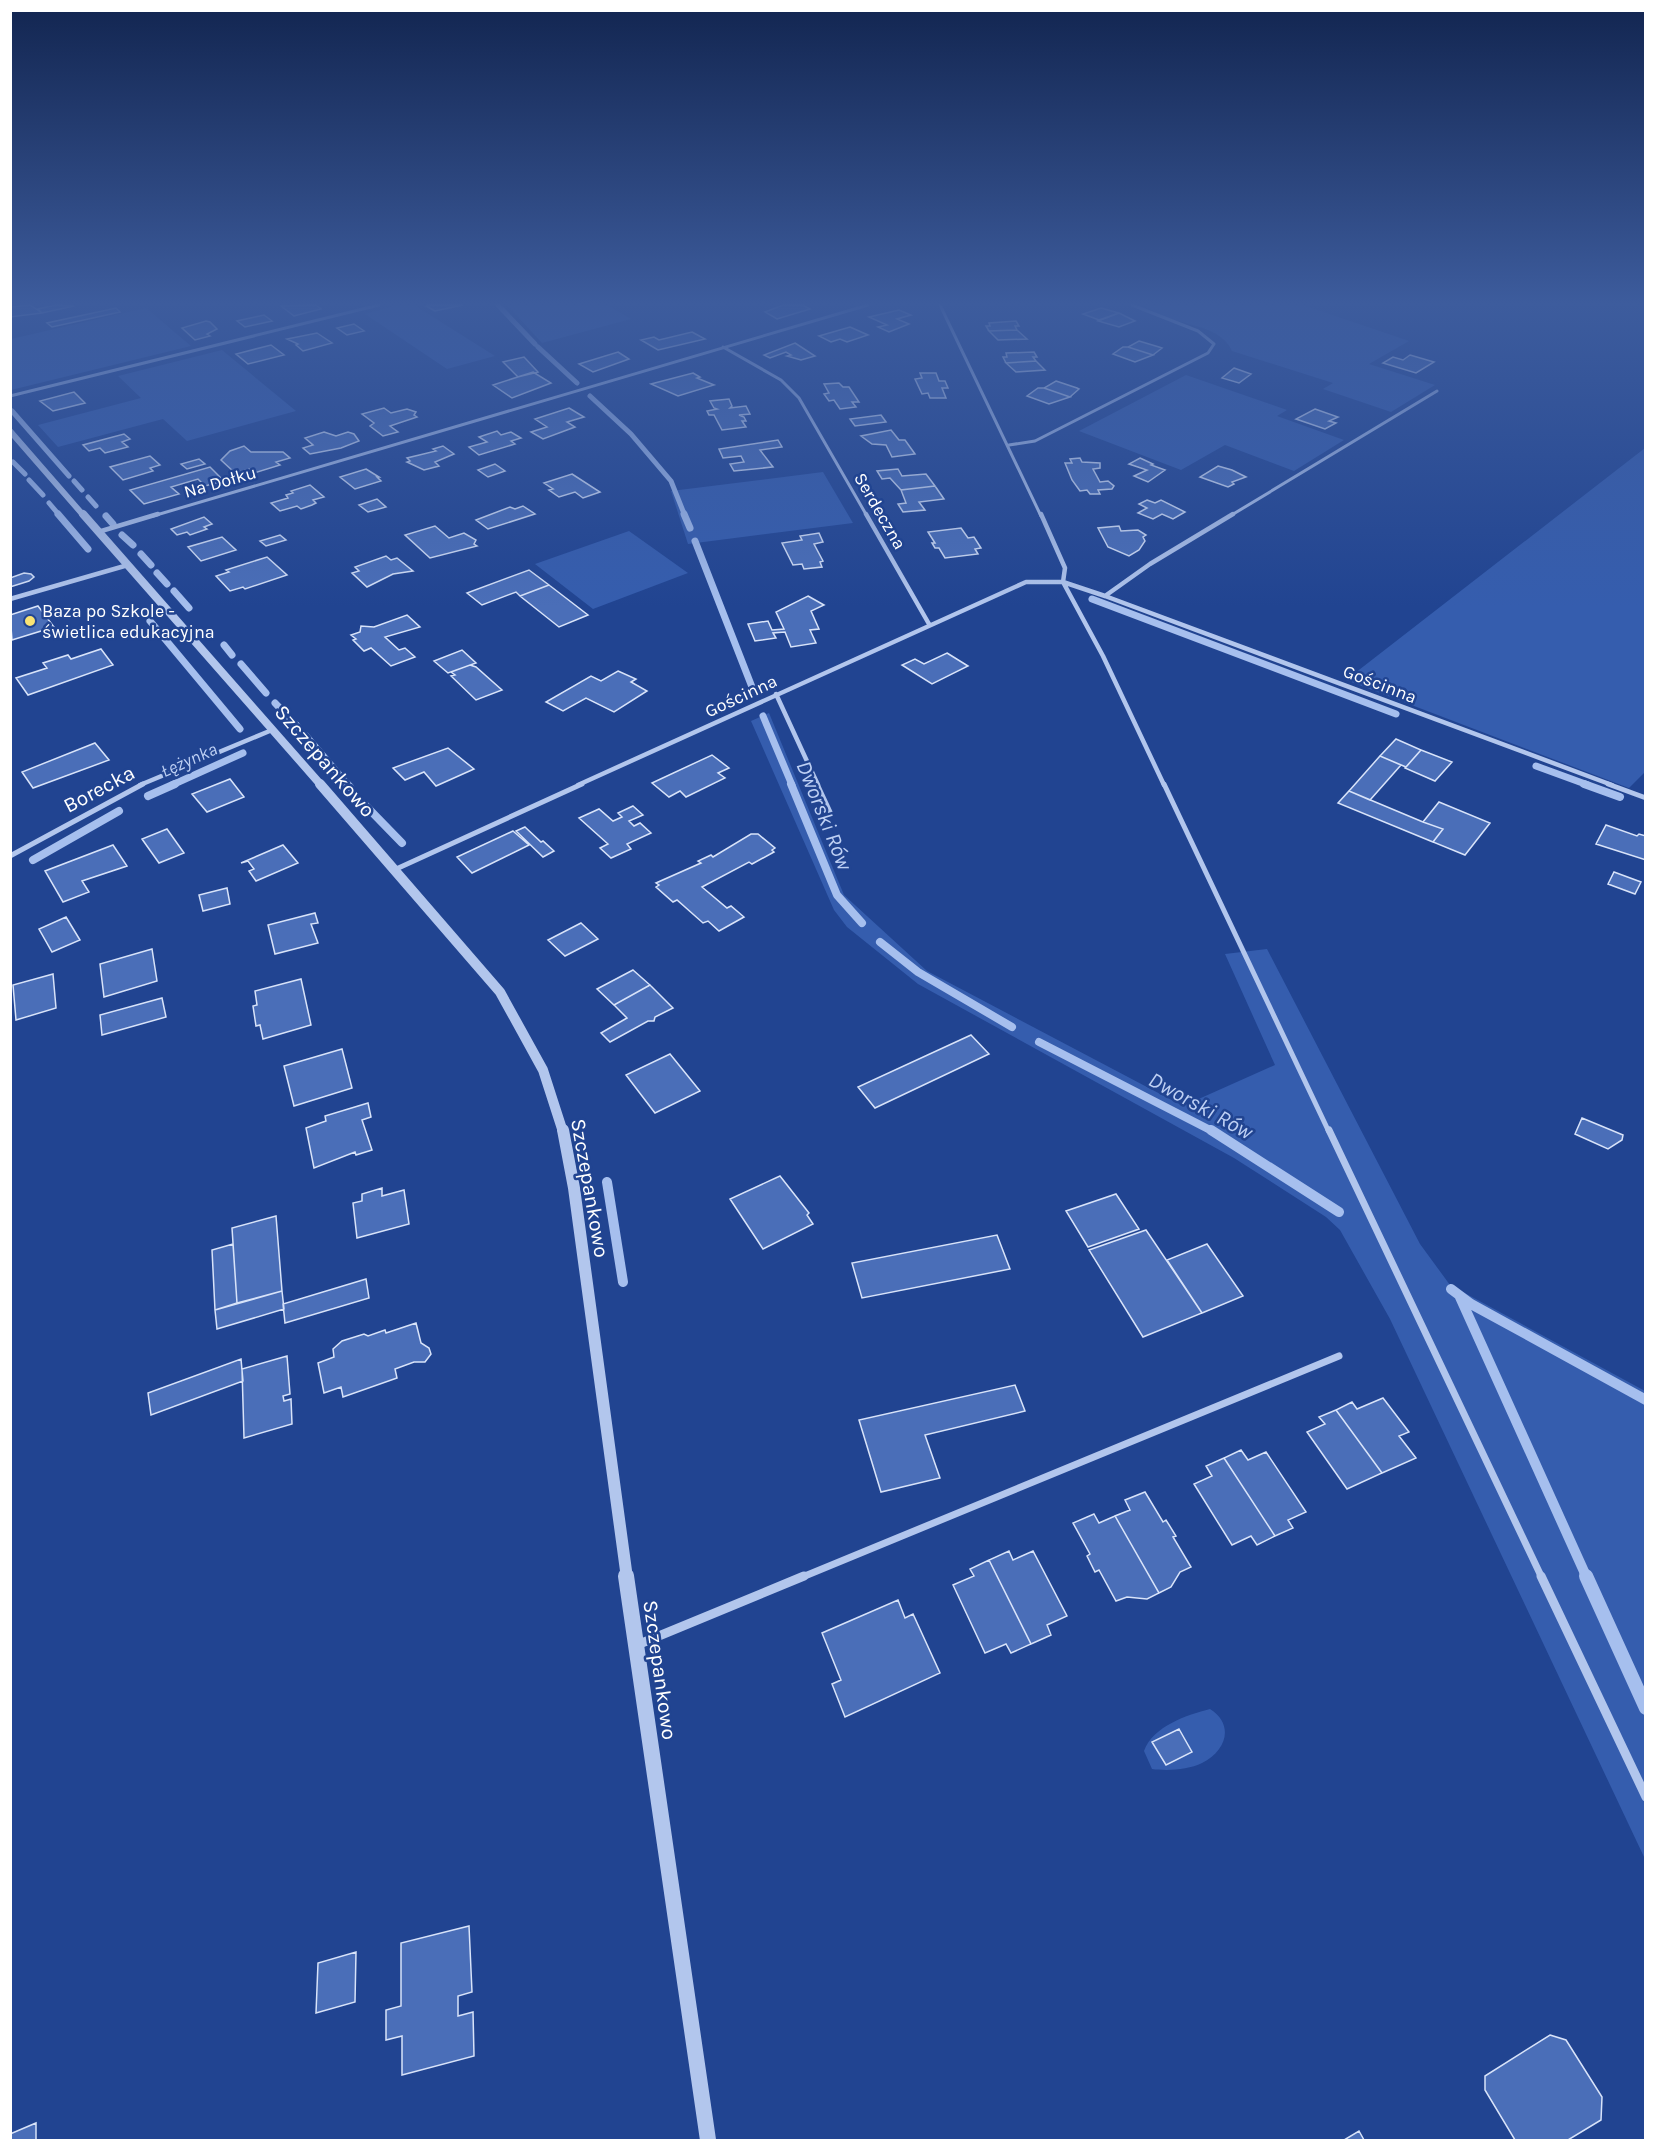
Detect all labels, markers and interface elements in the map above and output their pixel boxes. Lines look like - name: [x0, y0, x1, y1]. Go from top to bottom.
- street label: Na Dołku: [181, 461, 259, 503]
- street label: Serdeczna: [849, 469, 911, 553]
- place label: Baza po Szkole - świetlica edukacyjna: [42, 600, 215, 643]
- marker: Baza po Szkole - świetlica edukacyjna: [23, 614, 37, 628]
- street label: Gościnna: [1340, 660, 1420, 708]
- street label: Gościnna: [701, 670, 781, 722]
- street label: Szczepankowo: [270, 700, 380, 822]
- water label: Łężynka: [157, 738, 221, 782]
- water label: Dworski Rów: [790, 757, 858, 874]
- street label: Borecka: [59, 760, 139, 818]
- water label: Dworski Rów: [1144, 1067, 1258, 1146]
- street label: Szczepankowo: [566, 1117, 614, 1259]
- street label: Szczepankowo: [638, 1599, 682, 1741]

